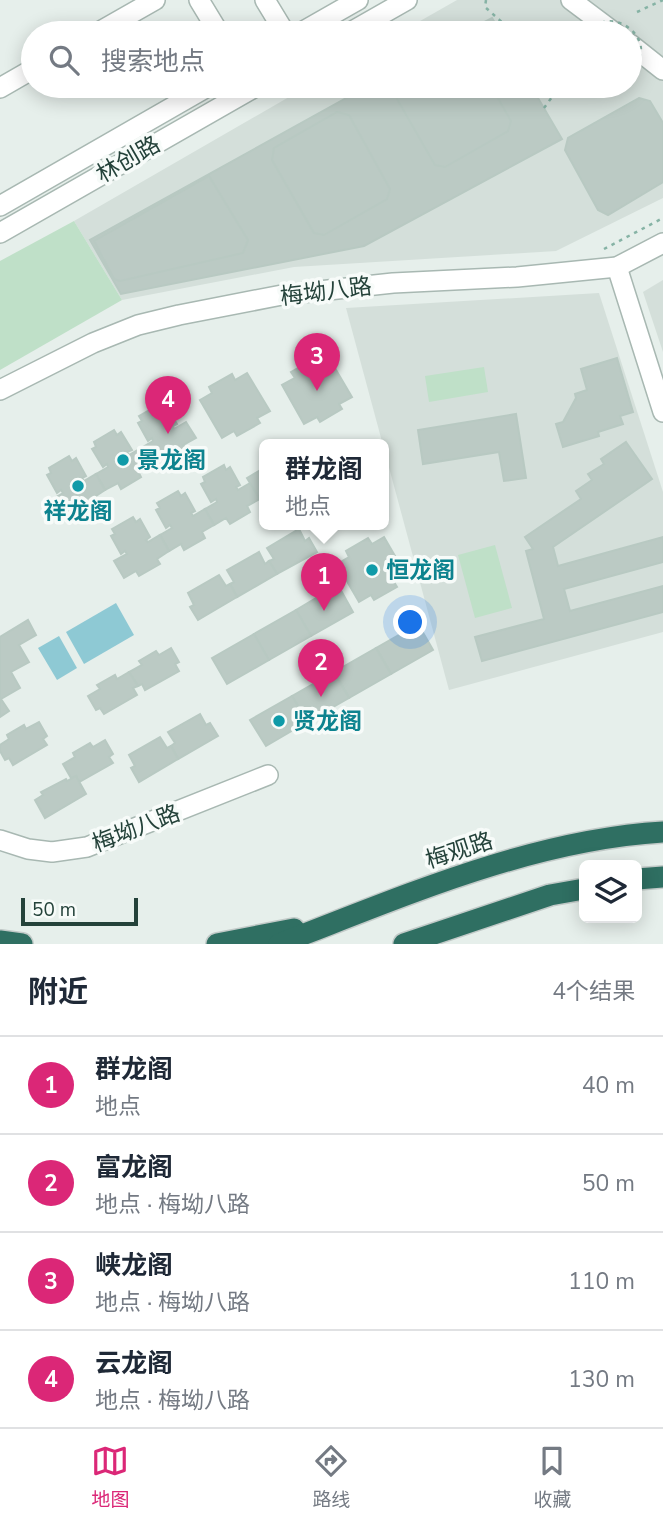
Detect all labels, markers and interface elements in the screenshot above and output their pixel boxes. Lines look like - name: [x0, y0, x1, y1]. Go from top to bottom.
- search box: [21, 21, 642, 98]
- icon: search: [45, 41, 83, 79]
- text: 搜索地点: [101, 44, 205, 79]
- street label: 林创路: [91, 129, 166, 190]
- street label: 梅坳八路: [279, 271, 374, 312]
- pin: 3: [294, 333, 340, 391]
- pin: 4: [145, 376, 191, 434]
- popup: [259, 439, 389, 530]
- place label: 景龙阁: [137, 445, 206, 476]
- marker: 景龙阁: [115, 452, 131, 468]
- text: 群龙阁: [285, 452, 363, 487]
- marker: 祥龙阁: [70, 478, 86, 494]
- text: 地点: [285, 491, 331, 522]
- place label: 祥龙阁: [44, 496, 113, 527]
- pin: 1: [301, 553, 347, 611]
- place label: 恒龙阁: [386, 555, 455, 586]
- marker: 恒龙阁: [364, 562, 380, 578]
- your location: [393, 605, 427, 639]
- pin: 2: [298, 639, 344, 697]
- place label: 贤龙阁: [293, 706, 362, 737]
- marker: 贤龙阁: [271, 713, 287, 729]
- street label: 梅坳八路: [88, 798, 185, 859]
- street label: 梅观路: [422, 825, 497, 876]
- map controls: [579, 860, 642, 923]
- button: layers: [579, 860, 642, 923]
- scale bar: [21, 895, 138, 927]
- text: 50 m: [32, 897, 76, 923]
- text: 附近: [28, 972, 88, 1013]
- text: 4个结果: [552, 976, 635, 1007]
- text: 群龙阁: [95, 1052, 173, 1087]
- text: 1: [44, 1070, 58, 1101]
- text: 40 m: [582, 1070, 635, 1101]
- text: 地点: [95, 1091, 141, 1122]
- text: 富龙阁: [95, 1150, 173, 1185]
- text: 2: [44, 1168, 58, 1199]
- text: 50 m: [582, 1168, 635, 1199]
- text: 地点 · 梅坳八路: [95, 1189, 250, 1220]
- text: 峡龙阁: [95, 1248, 173, 1283]
- text: 3: [44, 1266, 58, 1297]
- text: 110 m: [568, 1266, 635, 1297]
- text: 地点 · 梅坳八路: [95, 1287, 250, 1318]
- text: 云龙阁: [95, 1346, 173, 1381]
- text: 4: [44, 1364, 58, 1395]
- text: 130 m: [568, 1364, 635, 1395]
- text: 地点 · 梅坳八路: [95, 1385, 250, 1416]
- tab: 地图: [91, 1442, 130, 1513]
- tab: 路线: [312, 1442, 351, 1513]
- tab: 收藏: [533, 1442, 572, 1513]

